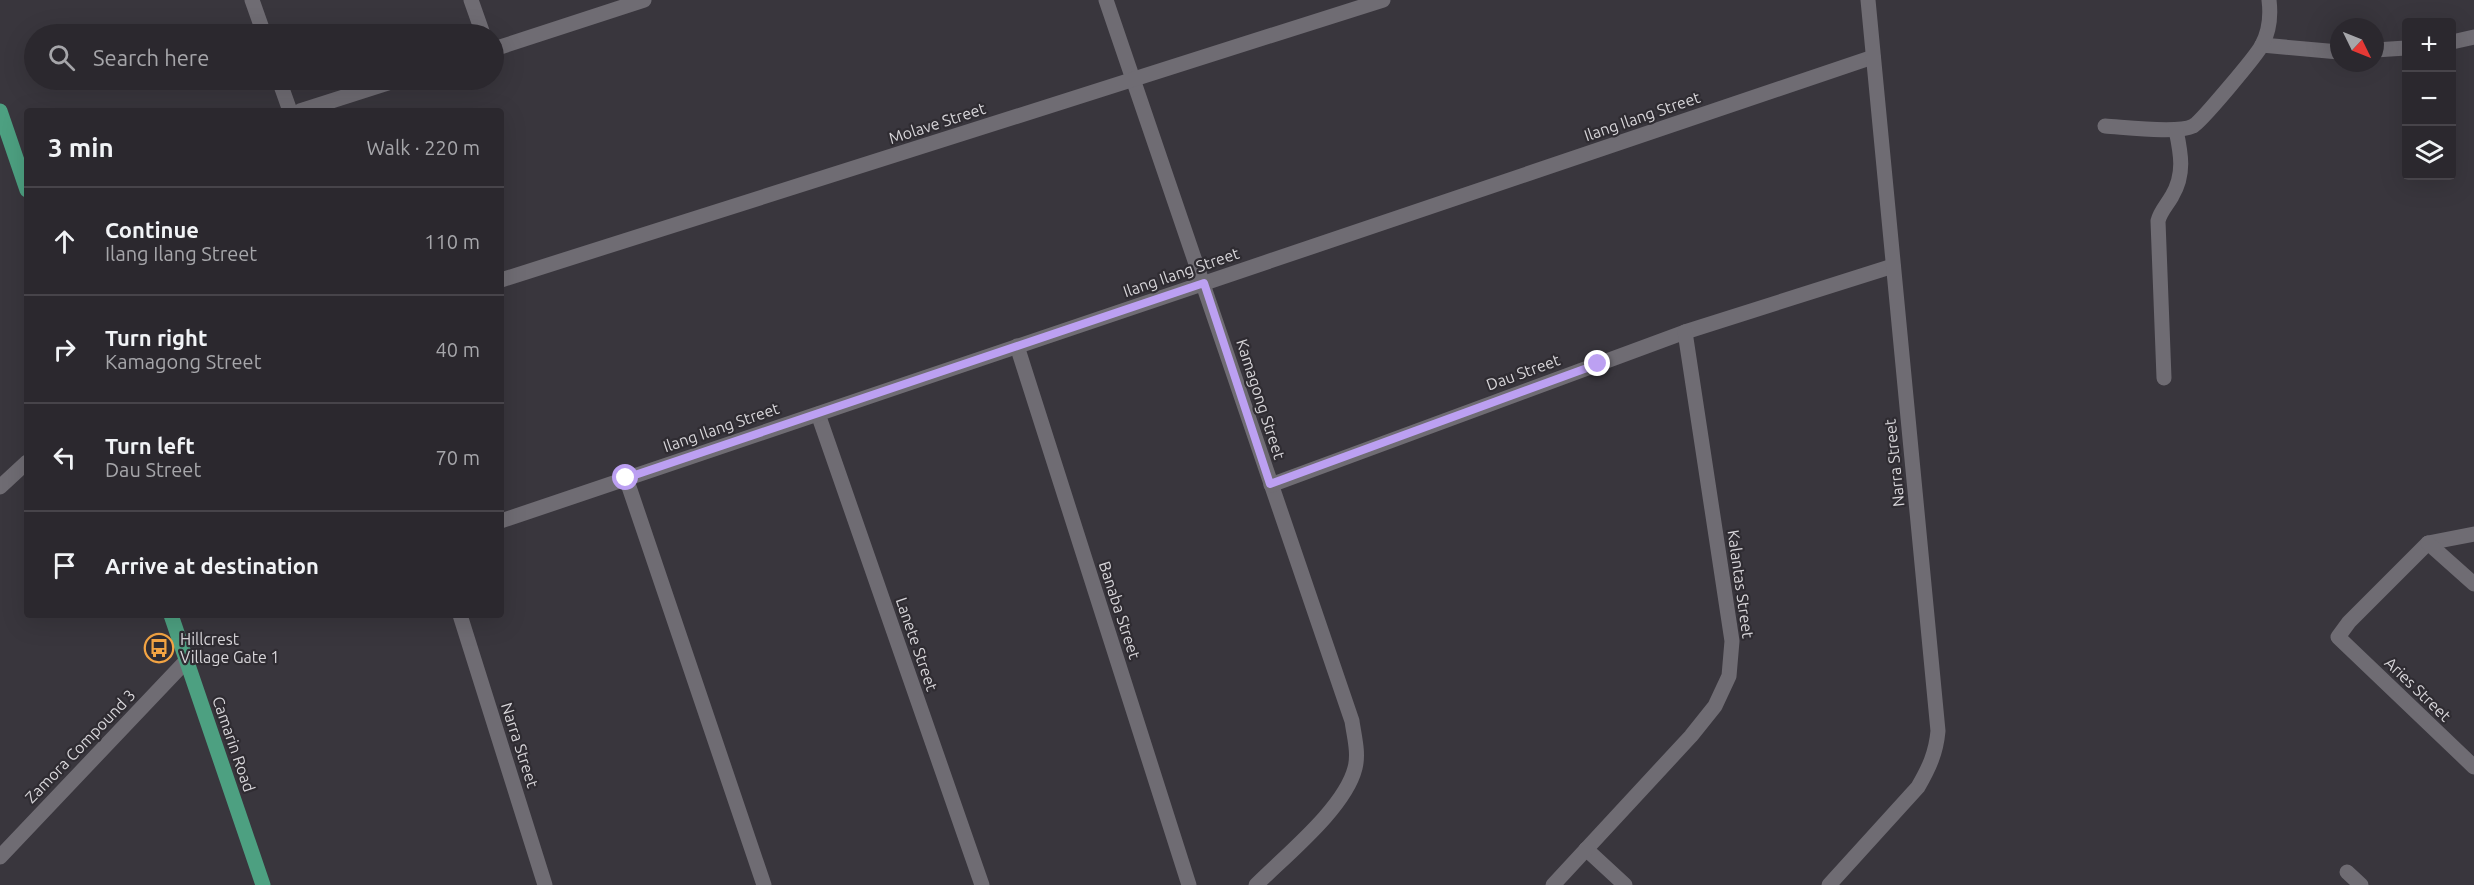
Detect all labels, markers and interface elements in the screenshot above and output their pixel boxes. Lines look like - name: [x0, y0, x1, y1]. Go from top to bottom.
- north arrow: [2330, 18, 2384, 72]
- map controls: [2402, 18, 2456, 180]
- button: +: [2402, 18, 2456, 72]
- search box: [24, 24, 504, 90]
- icon: search: [45, 41, 78, 74]
- text: Search here: [93, 45, 209, 70]
- button: −: [2402, 72, 2456, 126]
- street label: Ilang Ilang Street: [1582, 87, 1703, 144]
- street label: Molave Street: [886, 99, 988, 147]
- button: layers: [2402, 126, 2456, 180]
- text: 3 min: [48, 133, 114, 162]
- text: Walk · 220 m: [367, 136, 480, 159]
- text: Continue: [105, 217, 199, 242]
- icon: ahead: [48, 225, 81, 258]
- text: 110 m: [424, 230, 480, 253]
- text: Ilang Ilang Street: [105, 242, 257, 265]
- street label: Ilang Ilang Street: [1121, 243, 1242, 300]
- text: Turn right: [105, 325, 207, 350]
- icon: right: [48, 333, 81, 366]
- street label: Kamagong Street: [1233, 337, 1289, 462]
- text: 40 m: [436, 338, 480, 361]
- text: Kamagong Street: [105, 350, 262, 373]
- street label: Dau Street: [1484, 350, 1563, 394]
- route end: [1584, 350, 1610, 376]
- street label: Ilang Ilang Street: [661, 398, 782, 455]
- street label: Narra Street: [1880, 417, 1908, 508]
- text: Turn left: [105, 433, 195, 458]
- icon: left: [48, 441, 81, 474]
- text: 70 m: [436, 446, 480, 469]
- text: Dau Street: [105, 458, 201, 481]
- route start: [612, 464, 638, 490]
- street label: Kalantas Street: [1724, 529, 1758, 640]
- icon: arrive: [48, 549, 81, 582]
- text: Arrive at destination: [105, 553, 319, 578]
- street label: Banaba Street: [1096, 559, 1144, 662]
- street label: Lanete Street: [893, 595, 942, 694]
- place label: Hillcrest Village Gate 1: [180, 630, 280, 666]
- bus stop icon: Hillcrest Village Gate 1: [143, 632, 175, 664]
- street label: Aries Street: [2381, 653, 2455, 725]
- street label: Zamora Compound 3: [21, 686, 139, 806]
- street label: Camarin Road: [209, 694, 259, 794]
- street label: Narra Street: [498, 700, 542, 790]

